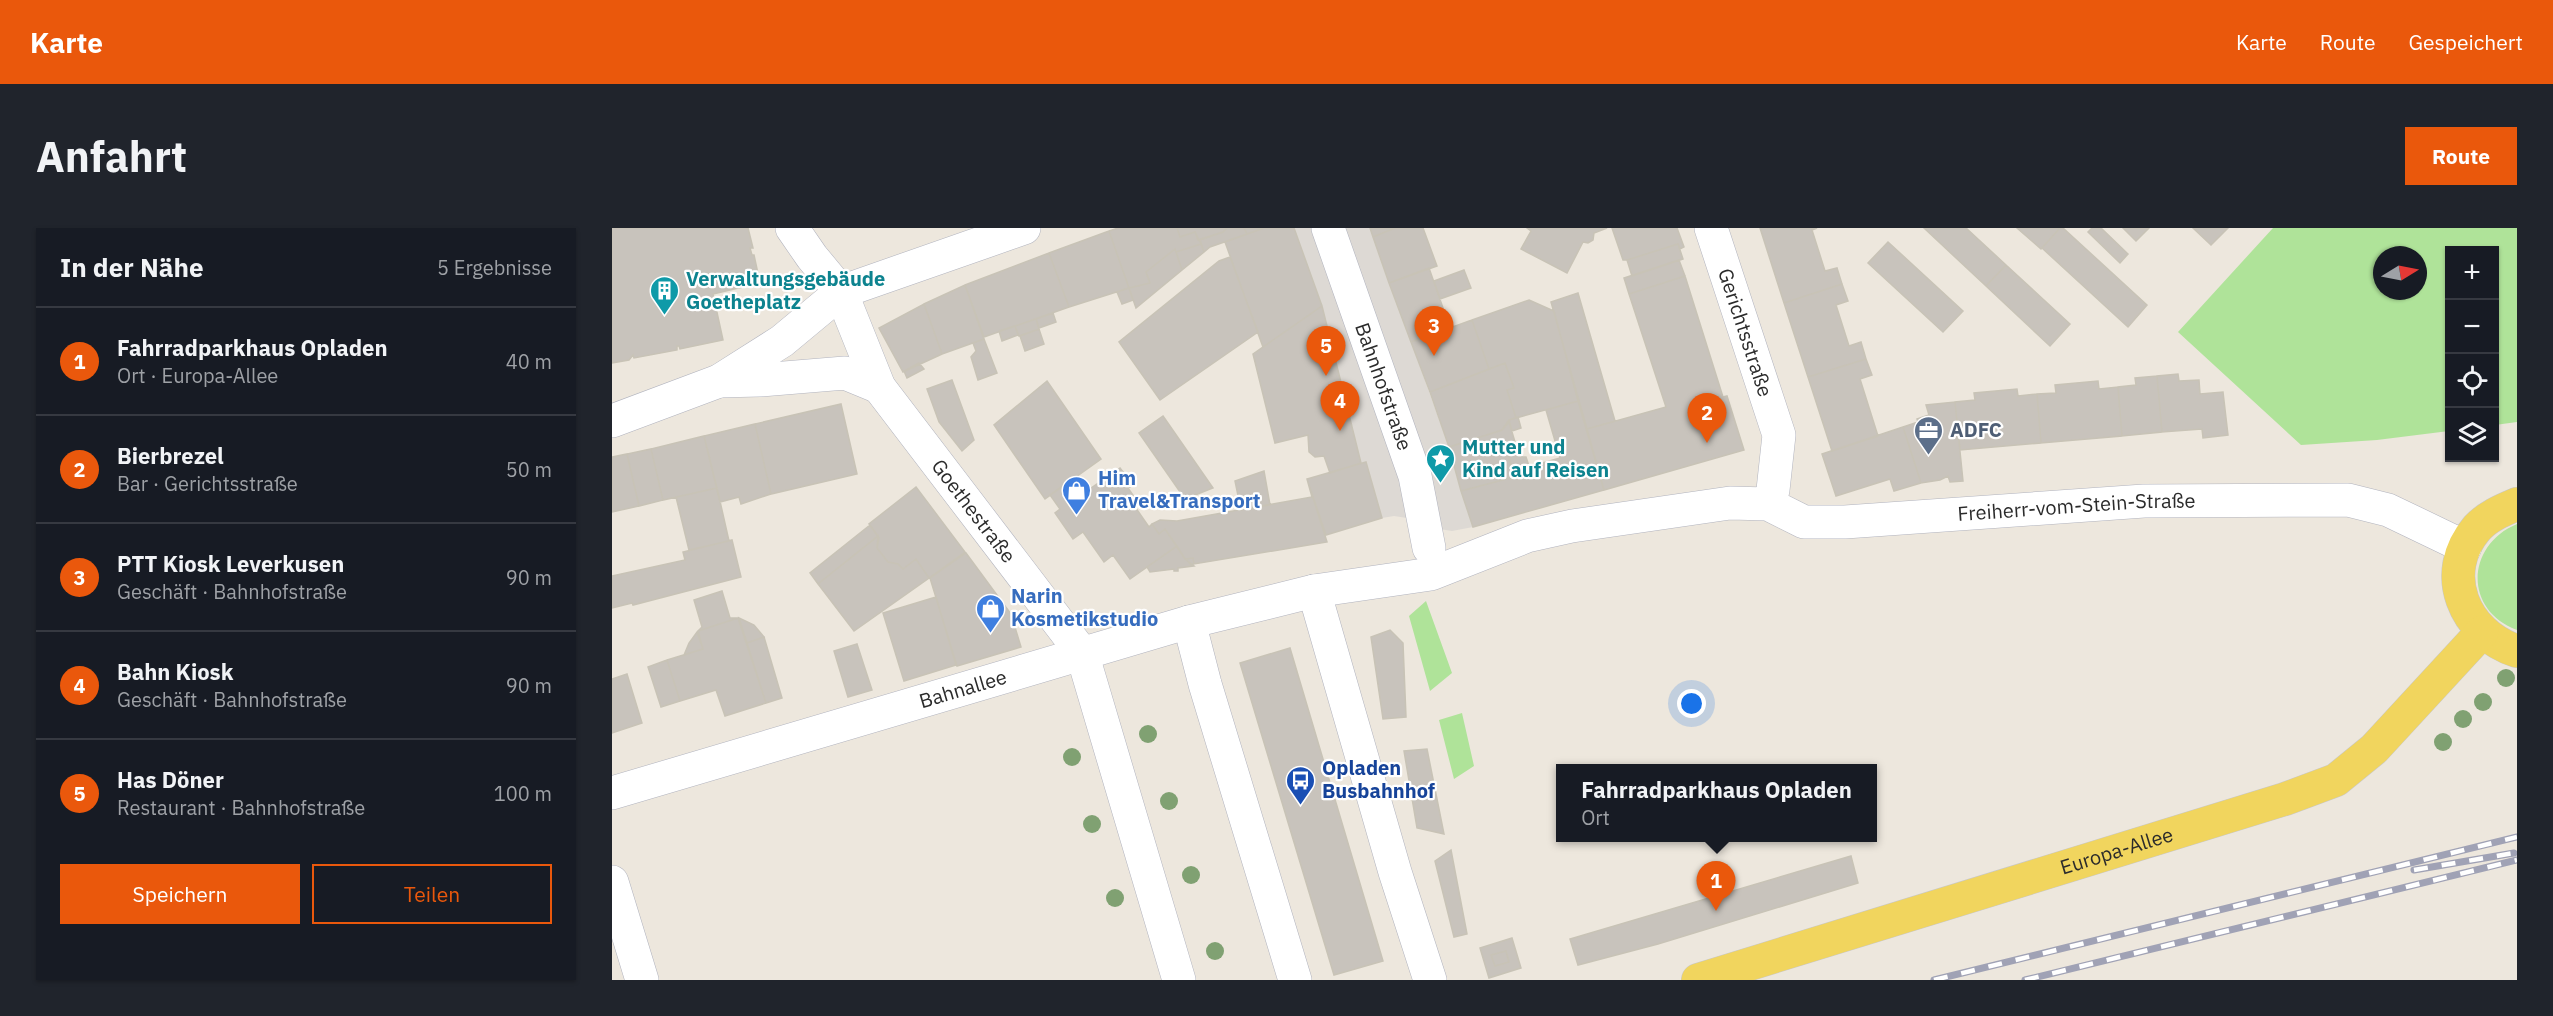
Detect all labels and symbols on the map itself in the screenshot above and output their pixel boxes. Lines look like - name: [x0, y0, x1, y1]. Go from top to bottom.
- north arrow: [2373, 246, 2427, 300]
- place label: Verwaltungsgebäude Goetheplatz: [686, 265, 885, 315]
- street label: Gerichtsstraße: [1712, 265, 1780, 400]
- building icon: Verwaltungsgebäude Goetheplatz: [649, 274, 681, 316]
- pin: 3: [1414, 306, 1454, 356]
- street label: Bahnhofstraße: [1349, 319, 1419, 454]
- pin: 5: [1306, 326, 1346, 376]
- pin: 4: [1320, 382, 1360, 431]
- pin: 2: [1688, 394, 1726, 443]
- office icon: ADFC: [1913, 414, 1945, 456]
- place label: ADFC: [1950, 416, 2002, 443]
- place label: Mutter und Kind auf Reisen: [1462, 433, 1609, 483]
- place icon: Mutter und Kind auf Reisen: [1425, 442, 1457, 484]
- street label: Goethestraße: [926, 453, 1022, 568]
- place label: Him Travel&Transport: [1098, 464, 1261, 514]
- shop icon: Him Travel&Transport: [1061, 474, 1093, 516]
- street label: Freiherr-vom-Stein-Straße: [1956, 487, 2195, 527]
- place label: Narin Kosmetikstudio: [1011, 582, 1158, 632]
- shop icon: Narin Kosmetikstudio: [974, 592, 1006, 634]
- street label: Bahnallee: [916, 663, 1010, 714]
- your location: [1677, 689, 1706, 718]
- place label: Opladen Busbahnhof: [1322, 754, 1435, 804]
- bus stop icon: Opladen Busbahnhof: [1285, 764, 1317, 806]
- street label: Europa-Allee: [2057, 820, 2176, 881]
- pin: 1: [1696, 862, 1736, 911]

